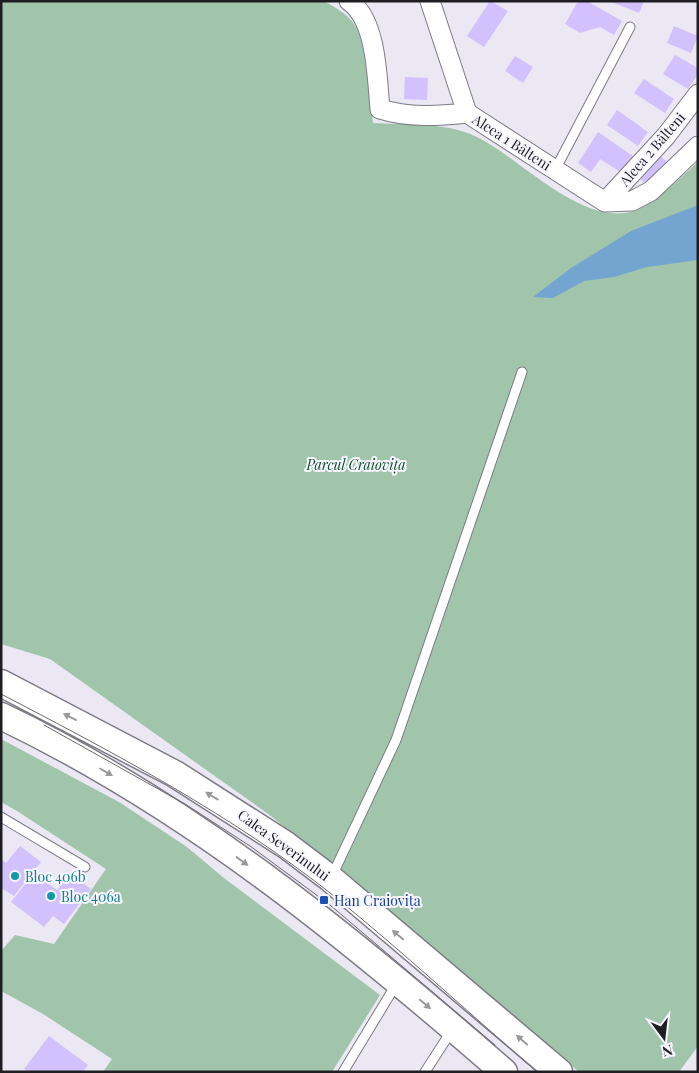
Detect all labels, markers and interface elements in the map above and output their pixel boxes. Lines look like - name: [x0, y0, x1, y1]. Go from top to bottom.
- street label: Aleea 2 Bâlteni: [614, 108, 689, 191]
- street label: Aleea 1 Bâlteni: [468, 109, 555, 174]
- park label: Parcul Craiovița: [305, 455, 406, 474]
- one-way arrow: [63, 713, 77, 721]
- one-way arrow: [99, 768, 112, 777]
- one-way arrow: [206, 792, 219, 801]
- street label: Calea Severinului: [234, 805, 334, 885]
- one-way arrow: [235, 856, 249, 866]
- place label: Bloc 406b: [25, 867, 86, 886]
- marker: Bloc 406b: [9, 870, 21, 882]
- place label: Bloc 406a: [61, 887, 121, 906]
- marker: Bloc 406a: [45, 890, 57, 902]
- place label: Han Craiovița: [334, 891, 421, 910]
- marker: Han Craiovița: [318, 894, 330, 906]
- one-way arrow: [392, 930, 404, 941]
- one-way arrow: [419, 998, 432, 1009]
- north arrow: [639, 1013, 689, 1063]
- one-way arrow: [517, 1034, 529, 1046]
- text: N: [660, 1041, 675, 1062]

